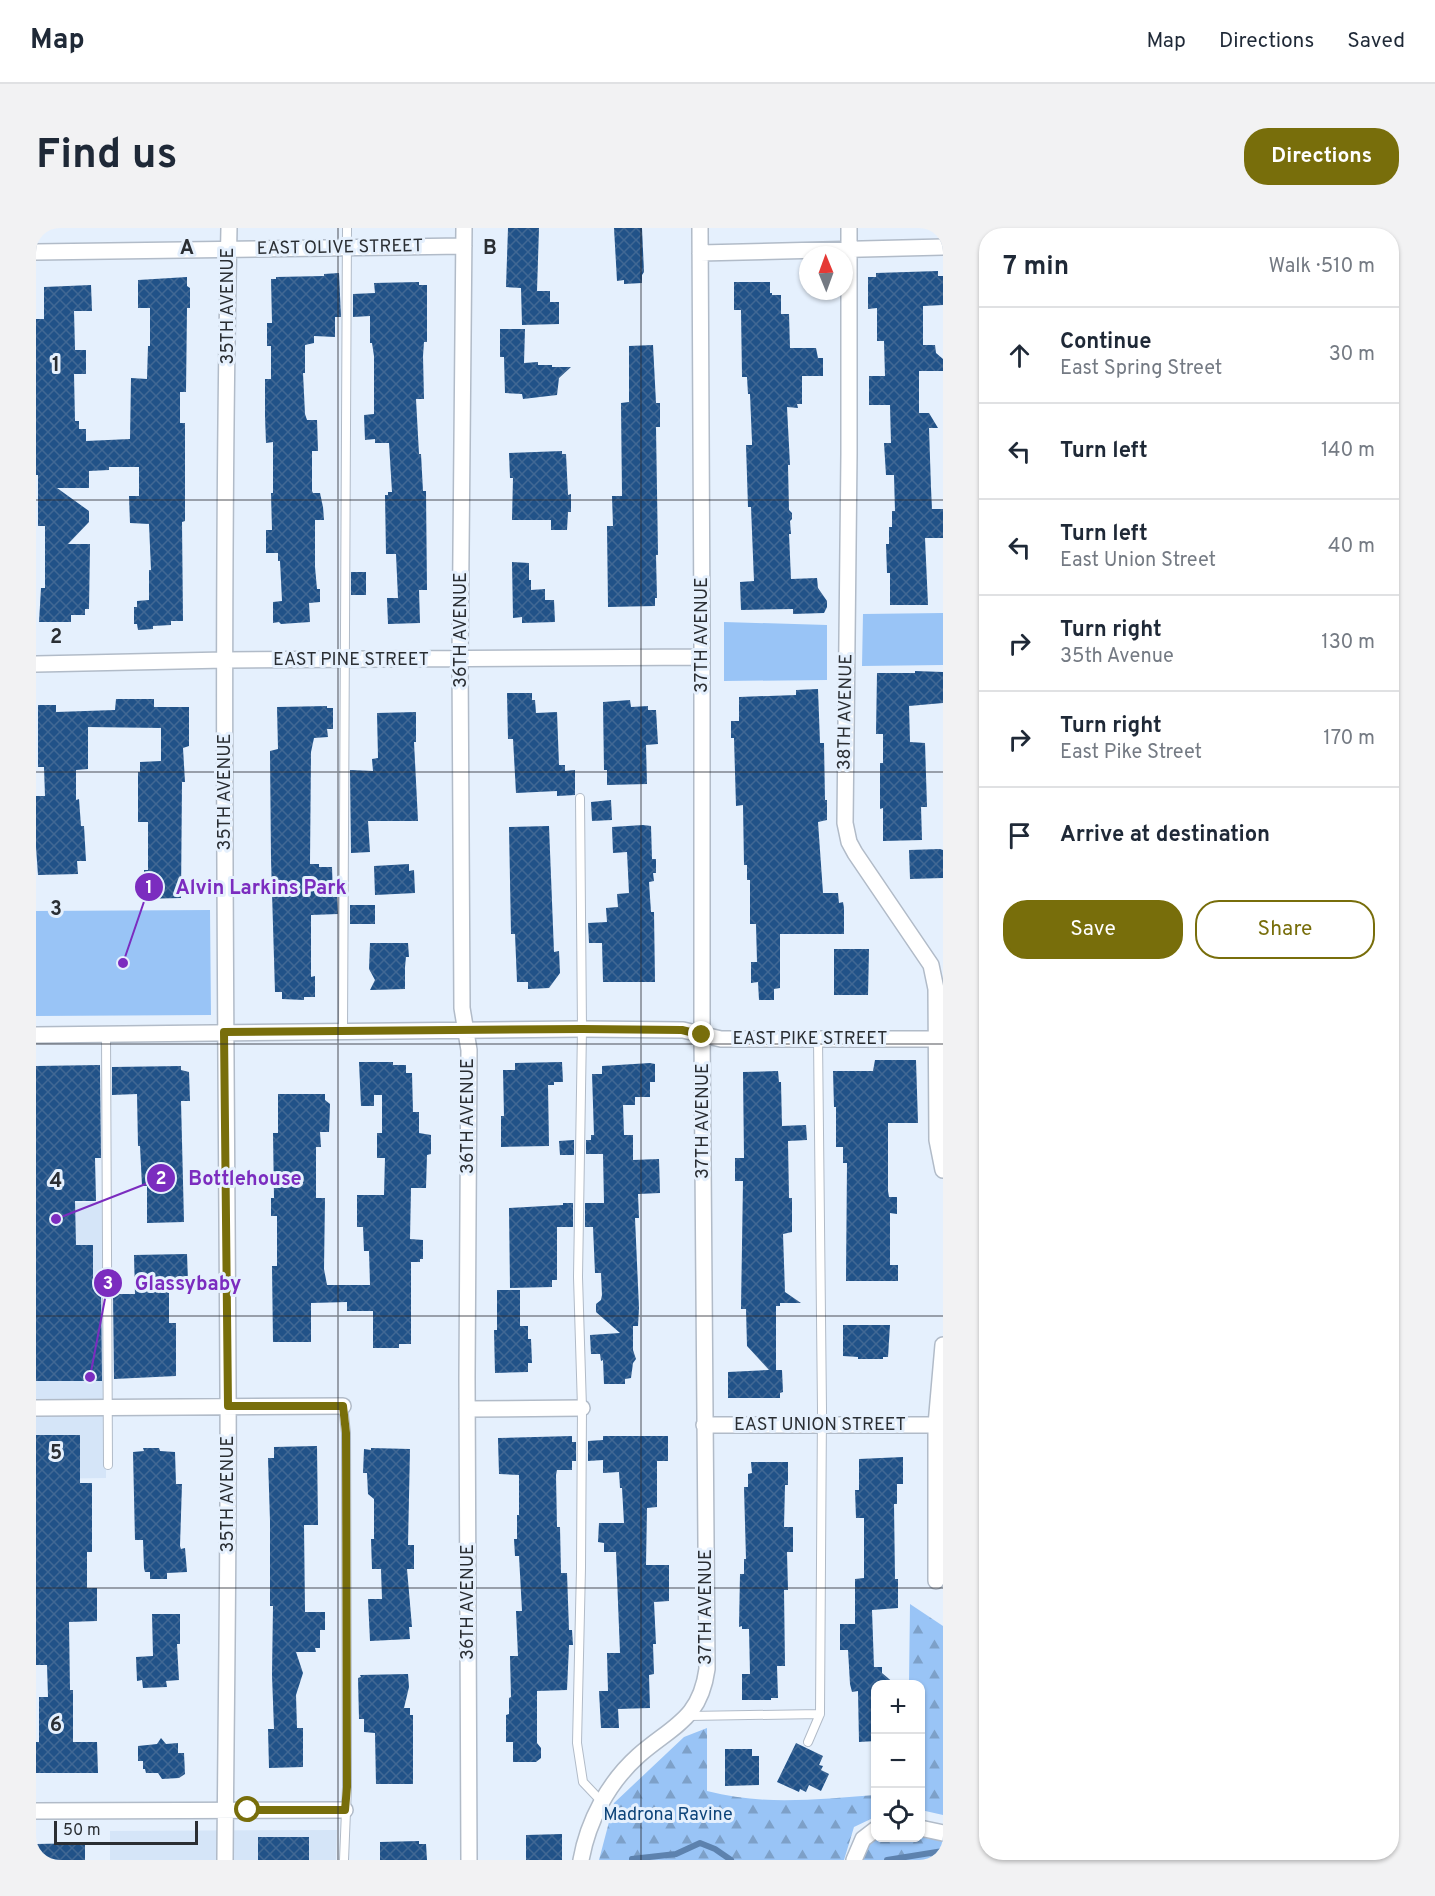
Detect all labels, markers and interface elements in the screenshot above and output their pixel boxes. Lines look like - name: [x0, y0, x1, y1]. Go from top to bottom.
- text: Map: [30, 23, 85, 59]
- text: Map: [1146, 28, 1186, 55]
- text: Directions: [1219, 28, 1314, 55]
- text: Saved: [1347, 28, 1405, 55]
- button: Directions: [1244, 128, 1399, 185]
- text: Find us: [36, 130, 177, 183]
- street label: EAST OLIVE STREET: [257, 235, 423, 261]
- text: A: [180, 236, 194, 262]
- text: B: [483, 236, 497, 262]
- north arrow: [799, 246, 853, 300]
- street label: 35TH AVENUE: [217, 248, 240, 364]
- text: 7 min: [1003, 251, 1069, 284]
- text: Walk · 510 m: [1269, 254, 1375, 280]
- text: Continue: [1060, 329, 1151, 356]
- icon: ahead: [1003, 339, 1036, 372]
- text: 30 m: [1329, 342, 1375, 368]
- text: 1: [52, 353, 60, 379]
- text: East Spring Street: [1060, 356, 1222, 382]
- icon: left: [1003, 435, 1036, 468]
- text: Turn left: [1060, 438, 1148, 465]
- text: 140 m: [1321, 438, 1375, 464]
- text: Turn left: [1060, 521, 1148, 548]
- icon: left: [1003, 531, 1036, 564]
- text: 40 m: [1328, 534, 1375, 560]
- text: East Union Street: [1060, 548, 1216, 574]
- street label: 36TH AVENUE: [450, 572, 473, 688]
- street label: 37TH AVENUE: [691, 577, 714, 693]
- text: Turn right: [1060, 617, 1162, 644]
- text: 2: [50, 625, 62, 651]
- icon: right: [1003, 627, 1036, 660]
- text: 130 m: [1321, 630, 1375, 656]
- text: 35th Avenue: [1060, 644, 1174, 670]
- street label: EAST PINE STREET: [273, 649, 429, 672]
- street label: 38TH AVENUE: [833, 654, 859, 770]
- text: Turn right: [1060, 713, 1162, 740]
- icon: right: [1003, 723, 1036, 756]
- text: 170 m: [1323, 726, 1375, 752]
- street label: 35TH AVENUE: [214, 734, 237, 850]
- text: East Pike Street: [1060, 740, 1202, 766]
- icon: arrive: [1003, 819, 1036, 852]
- text: Arrive at destination: [1060, 822, 1270, 849]
- callout: Alvin Larkins Park: [134, 868, 359, 906]
- text: Alvin Larkins Park: [175, 876, 347, 902]
- text: 1: [145, 877, 153, 900]
- text: 3: [50, 897, 62, 923]
- button: Save: [1003, 900, 1183, 959]
- button: Share: [1195, 900, 1375, 959]
- route end: [688, 1021, 714, 1047]
- street label: EAST PIKE STREET: [732, 1028, 888, 1051]
- street label: 36TH AVENUE: [457, 1058, 480, 1174]
- street label: 37TH AVENUE: [692, 1063, 715, 1179]
- callout: Bottlehouse: [146, 1159, 313, 1197]
- text: Bottlehouse: [188, 1167, 302, 1193]
- text: 2: [155, 1168, 167, 1191]
- text: 4: [50, 1169, 62, 1195]
- callout: Glassybaby: [93, 1264, 253, 1302]
- text: Glassybaby: [135, 1272, 241, 1298]
- text: 3: [103, 1273, 113, 1296]
- street label: EAST UNION STREET: [734, 1414, 906, 1437]
- street label: 35TH AVENUE: [217, 1436, 240, 1552]
- text: 5: [50, 1441, 62, 1467]
- street label: 36TH AVENUE: [457, 1544, 480, 1660]
- street label: 37TH AVENUE: [695, 1549, 718, 1665]
- map controls: [871, 1680, 925, 1842]
- button: +: [871, 1680, 925, 1734]
- text: 6: [50, 1713, 62, 1739]
- button: −: [871, 1734, 925, 1788]
- button: locate: [871, 1788, 925, 1842]
- route start: [234, 1796, 260, 1822]
- park label: Madrona Ravine: [603, 1804, 733, 1827]
- scale bar: [54, 1818, 198, 1846]
- text: 50 m: [63, 1821, 101, 1841]

